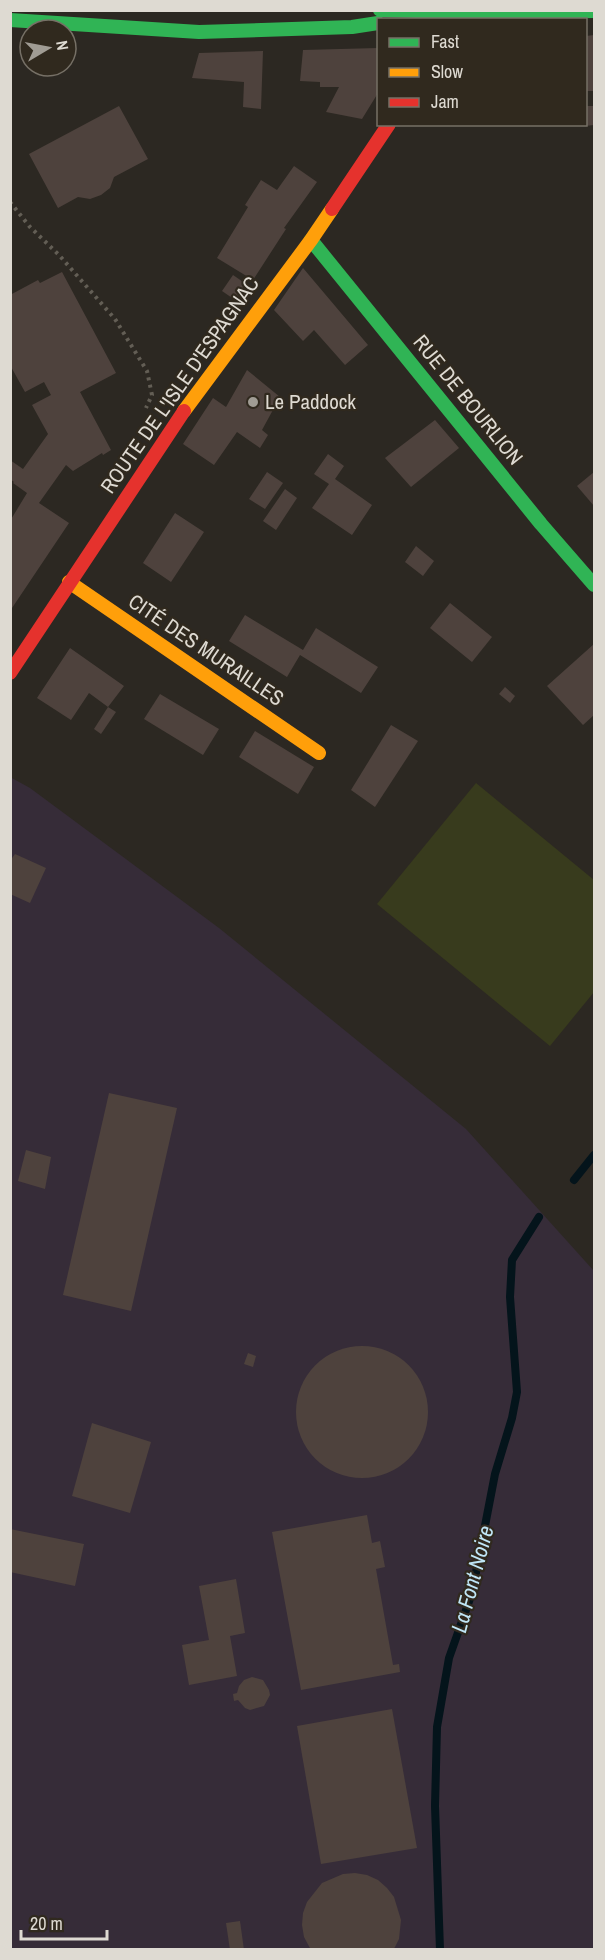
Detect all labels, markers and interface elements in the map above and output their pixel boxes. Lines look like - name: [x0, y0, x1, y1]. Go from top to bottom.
- north arrow: [18, 18, 78, 78]
- legend: [377, 18, 587, 126]
- text: Fast: [431, 29, 459, 54]
- text: N: [51, 39, 74, 52]
- text: Slow: [431, 59, 463, 84]
- text: Jam: [431, 89, 459, 114]
- street label: ROUTE DE L'ISLE D'ESPAGNAC: [93, 270, 266, 499]
- street label: RUE DE BOURLION: [407, 328, 530, 471]
- place label: Le Paddock: [265, 387, 356, 416]
- marker: Le Paddock: [246, 395, 260, 409]
- street label: CITÉ DES MURAILLES: [123, 587, 290, 712]
- water label: La Font Noire: [443, 1522, 501, 1636]
- scale bar: [21, 1903, 106, 1941]
- text: 20 m: [30, 1911, 63, 1936]

